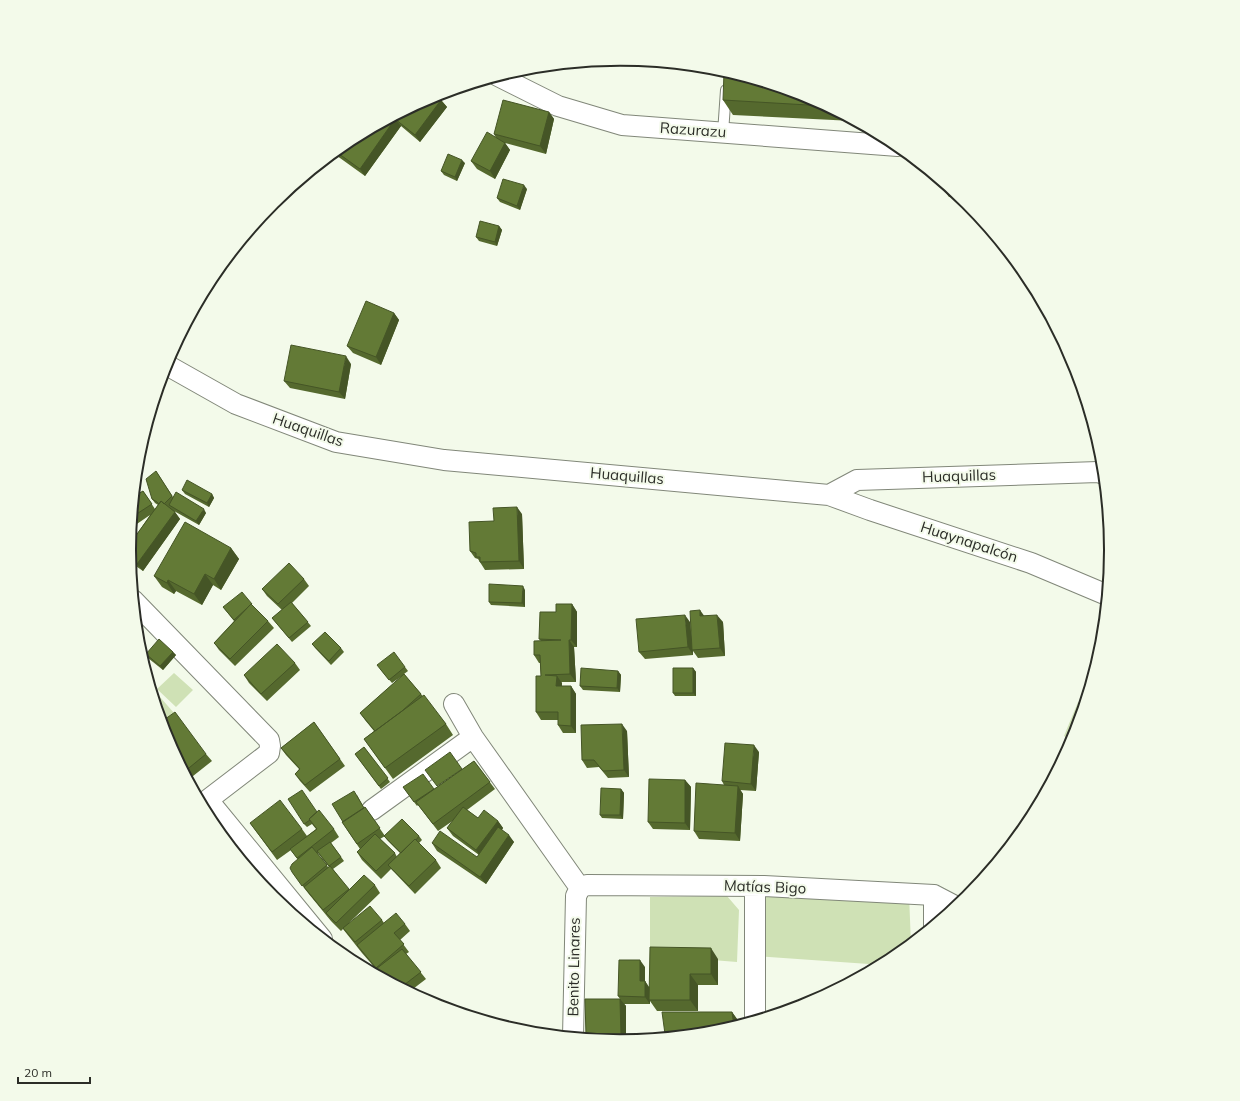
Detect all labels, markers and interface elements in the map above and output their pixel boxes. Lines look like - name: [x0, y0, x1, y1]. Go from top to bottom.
- street label: Razurazu: [659, 118, 727, 141]
- street label: Huaquillas: [270, 409, 346, 451]
- street label: Huaquillas: [589, 463, 665, 488]
- street label: Huaquillas: [922, 465, 996, 486]
- street label: Huaynapalcón: [918, 517, 1020, 566]
- street label: Matías Bigo: [723, 876, 807, 897]
- street label: Benito Linares: [563, 917, 584, 1017]
- scale bar: [18, 1059, 90, 1085]
- text: 20 m: [24, 1065, 52, 1080]

